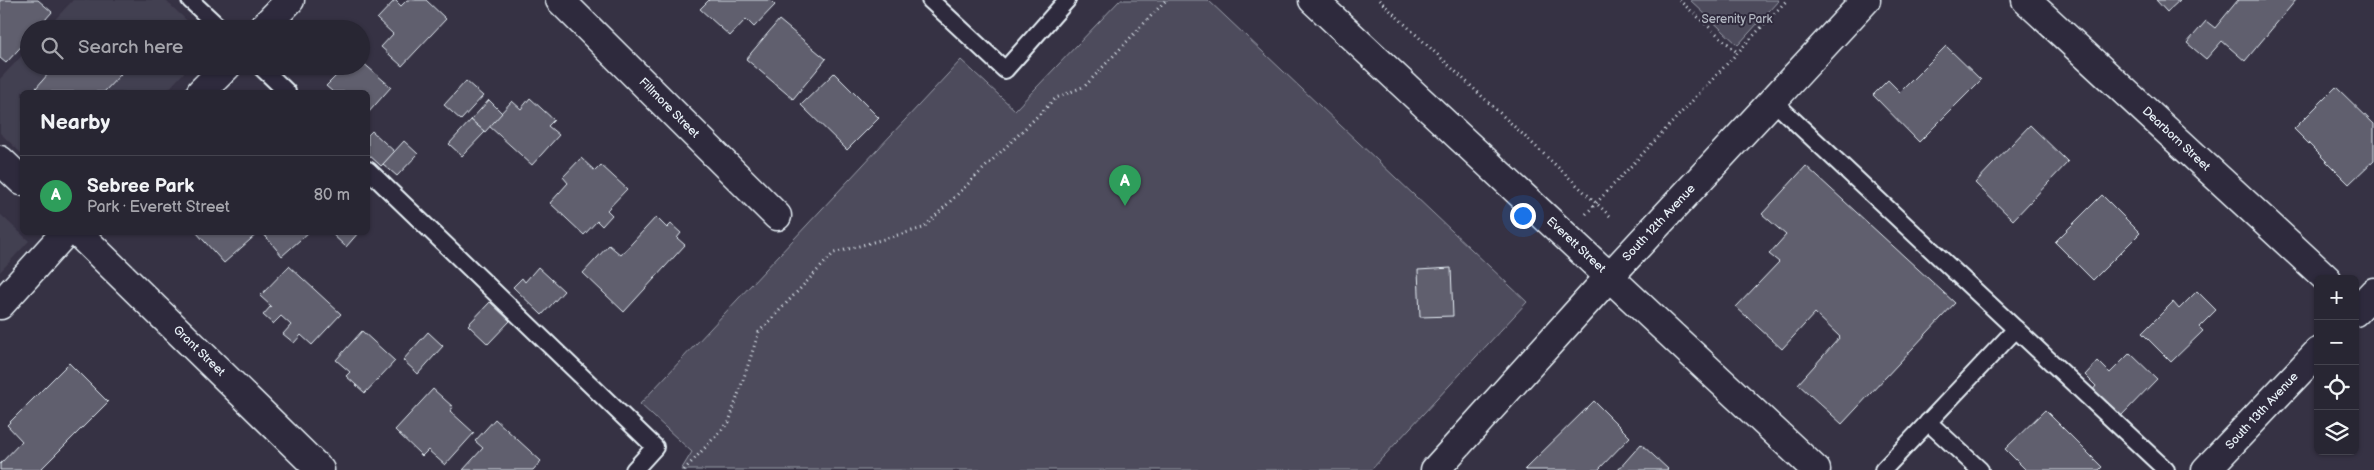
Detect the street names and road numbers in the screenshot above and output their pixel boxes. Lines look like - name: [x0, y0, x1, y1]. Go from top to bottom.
- street label: Fillmore Street: [636, 75, 703, 142]
- street label: Dearborn Street: [2139, 104, 2213, 175]
- street label: South 12th Avenue: [1619, 181, 1699, 265]
- street label: Everett Street: [1543, 214, 1609, 276]
- street label: Grant Street: [170, 323, 228, 380]
- street label: South 13th Avenue: [2222, 369, 2302, 453]

